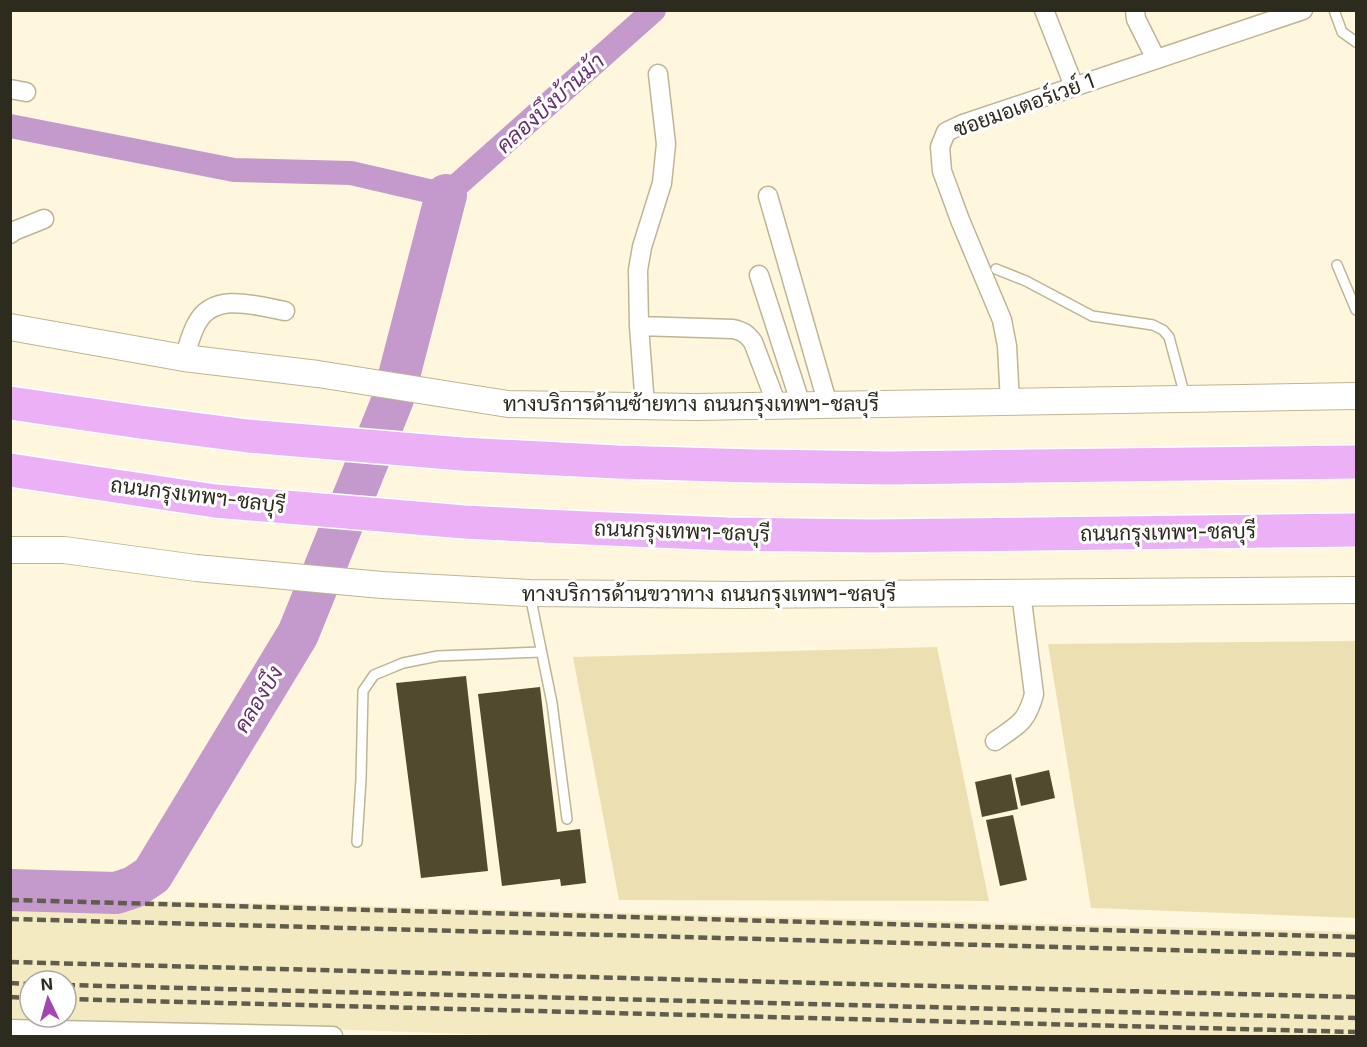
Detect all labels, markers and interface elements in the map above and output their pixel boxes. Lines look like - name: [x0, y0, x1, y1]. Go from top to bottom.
- water label: คลองบึงบ้านม้า: [491, 48, 609, 158]
- street label: ซอยมอเตอร์เวย์ 1: [950, 67, 1098, 142]
- street label: ทางบริการด้านซ้ายทาง ถนนกรุงเทพฯ-ชลบุรี: [503, 391, 879, 418]
- street label: ถนนกรุงเทพฯ-ชลบุรี: [109, 472, 287, 520]
- street label: ถนนกรุงเทพฯ-ชลบุรี: [594, 515, 770, 549]
- street label: ถนนกรุงเทพฯ-ชลบุรี: [1080, 518, 1256, 548]
- street label: ทางบริการด้านขวาทาง ถนนกรุงเทพฯ-ชลบุรี: [522, 581, 896, 608]
- water label: คลองบึง: [228, 661, 288, 737]
- north arrow: [18, 969, 78, 1029]
- text: N: [40, 974, 54, 995]

